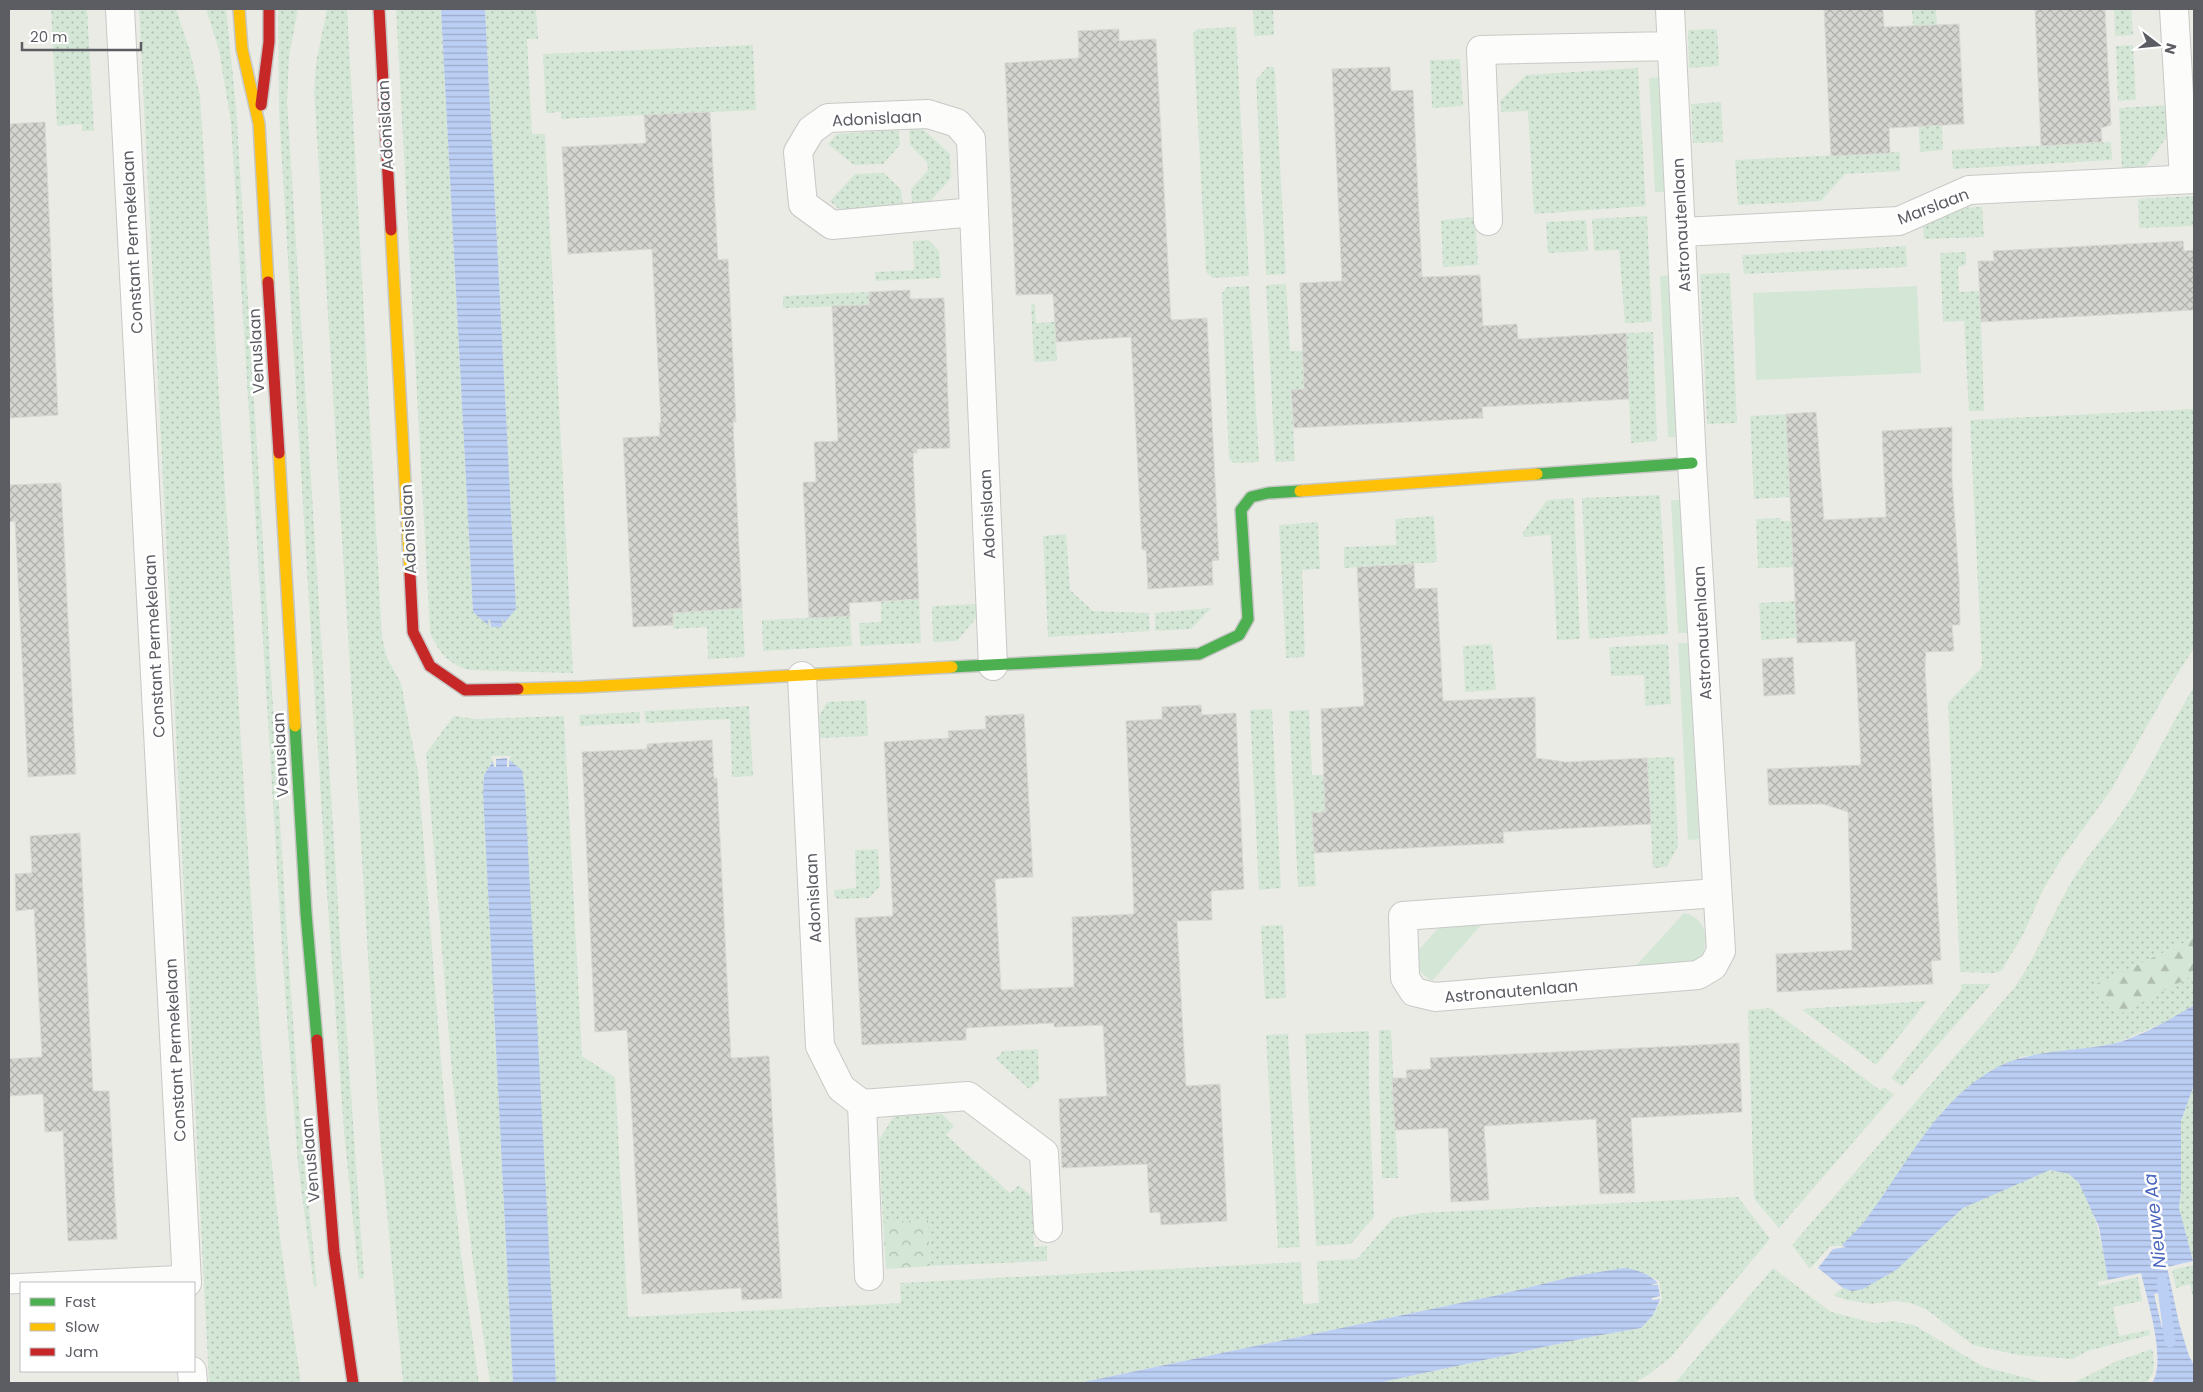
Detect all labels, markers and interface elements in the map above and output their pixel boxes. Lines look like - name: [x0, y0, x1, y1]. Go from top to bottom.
- scale bar: [22, 20, 141, 52]
- north arrow: [2133, 20, 2183, 70]
- text: 20 m: [30, 26, 68, 47]
- text: N: [2159, 41, 2182, 56]
- street label: Adonislaan: [372, 79, 399, 171]
- street label: Adonislaan: [831, 105, 923, 132]
- street label: Constant Permekelaan: [116, 150, 149, 334]
- street label: Astronautenlaan: [1667, 157, 1696, 293]
- street label: Marslaan: [1894, 182, 1972, 231]
- street label: Venuslaan: [243, 308, 270, 394]
- street label: Adonislaan: [974, 468, 1001, 560]
- street label: Adonislaan: [395, 483, 422, 575]
- street label: Constant Permekelaan: [138, 554, 171, 738]
- street label: Astronautenlaan: [1688, 565, 1717, 701]
- street label: Venuslaan: [267, 712, 294, 798]
- street label: Adonislaan: [800, 852, 827, 944]
- street label: Constant Permekelaan: [159, 958, 192, 1142]
- street label: Astronautenlaan: [1443, 974, 1579, 1009]
- street label: Venuslaan: [295, 1116, 326, 1203]
- water label: Nieuwe Aa: [2137, 1172, 2172, 1270]
- legend: [20, 1282, 195, 1372]
- text: Fast: [65, 1291, 96, 1312]
- text: Slow: [65, 1316, 100, 1337]
- text: Jam: [65, 1341, 99, 1362]

